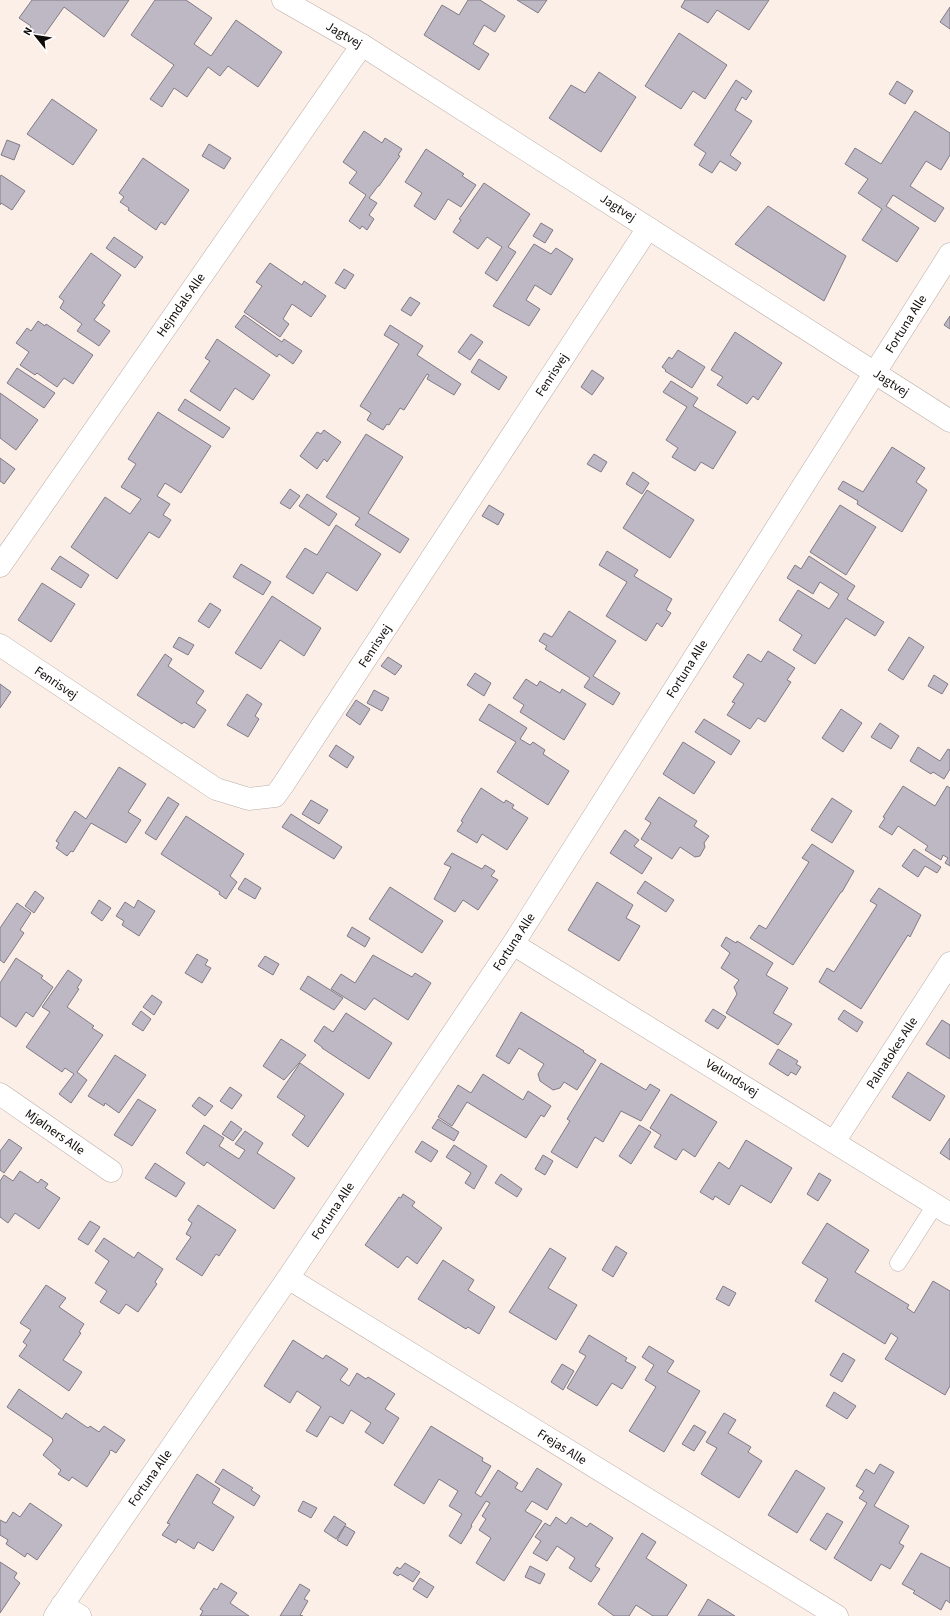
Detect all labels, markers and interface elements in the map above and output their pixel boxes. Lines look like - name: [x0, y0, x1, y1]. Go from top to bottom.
- north arrow: [16, 16, 56, 56]
- street label: Jagtvej: [322, 17, 366, 53]
- text: N: [19, 24, 36, 38]
- street label: Jagtvej: [597, 190, 639, 226]
- street label: Hejmdals Alle: [152, 269, 210, 341]
- street label: Fortuna Alle: [881, 291, 931, 357]
- street label: Fenrisvej: [531, 350, 573, 400]
- street label: Jagtvej: [870, 365, 912, 401]
- street label: Fenrisvej: [354, 621, 396, 671]
- street label: Fortuna Alle: [662, 636, 712, 702]
- street label: Fenrisvej: [31, 662, 81, 704]
- street label: Fortuna Alle: [489, 910, 539, 974]
- street label: Palnatokes Alle: [862, 1014, 922, 1092]
- street label: Vølundsvej: [702, 1055, 762, 1101]
- street label: Mjølners Alle: [21, 1105, 89, 1159]
- street label: Fortuna Alle: [307, 1179, 359, 1243]
- street label: Frejas Alle: [534, 1425, 590, 1469]
- street label: Fortuna Alle: [124, 1446, 176, 1510]

